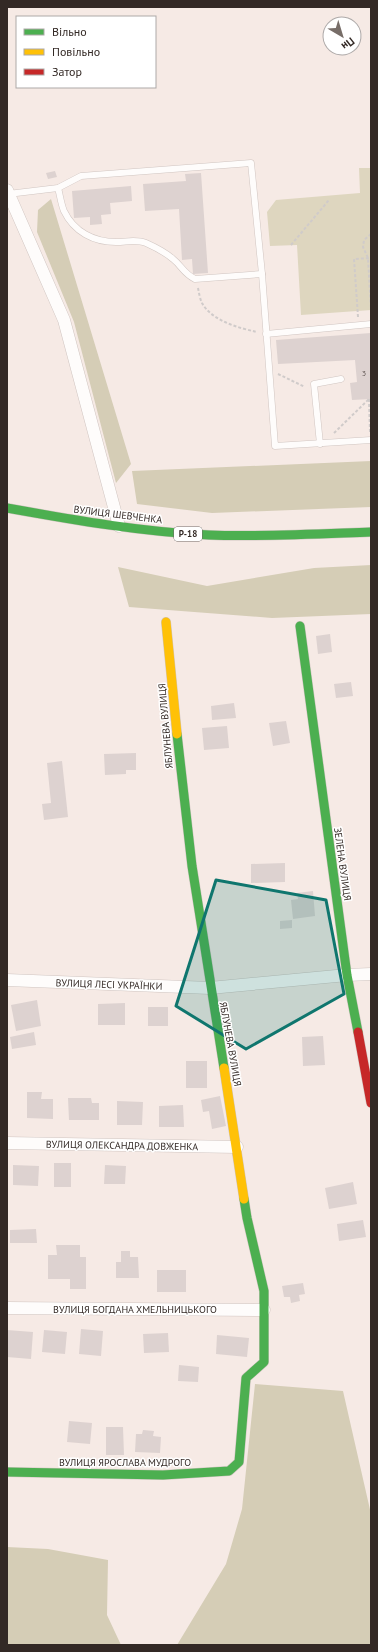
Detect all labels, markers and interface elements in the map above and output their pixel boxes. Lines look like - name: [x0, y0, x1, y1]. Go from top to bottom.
- legend: [16, 16, 156, 88]
- north arrow: [322, 16, 362, 56]
- text: Вільно: [52, 24, 87, 39]
- text: Пн: [339, 34, 358, 53]
- text: Повільно: [52, 44, 100, 59]
- text: Затор: [52, 64, 82, 79]
- house number: 3: [362, 368, 366, 378]
- street label: ВУЛИЦЯ ШЕВЧЕНКА: [73, 503, 163, 526]
- road number: Р-18: [174, 527, 202, 541]
- street label: ЯБЛУНЕВА ВУЛИЦЯ: [155, 683, 176, 769]
- street label: ЗЕЛЕНА ВУЛИЦЯ: [331, 827, 354, 902]
- street label: ВУЛИЦЯ ЛЕСІ УКРАЇНКИ: [55, 976, 163, 993]
- street label: ЯБЛУНЕВА ВУЛИЦЯ: [217, 1001, 244, 1087]
- street label: ВУЛИЦЯ ОЛЕКСАНДРА ДОВЖЕНКА: [46, 1138, 198, 1153]
- street label: ВУЛИЦЯ БОГДАНА ХМЕЛЬНИЦЬКОГО: [53, 1303, 217, 1316]
- street label: ВУЛИЦЯ ЯРОСЛАВА МУДРОГО: [59, 1456, 191, 1469]

